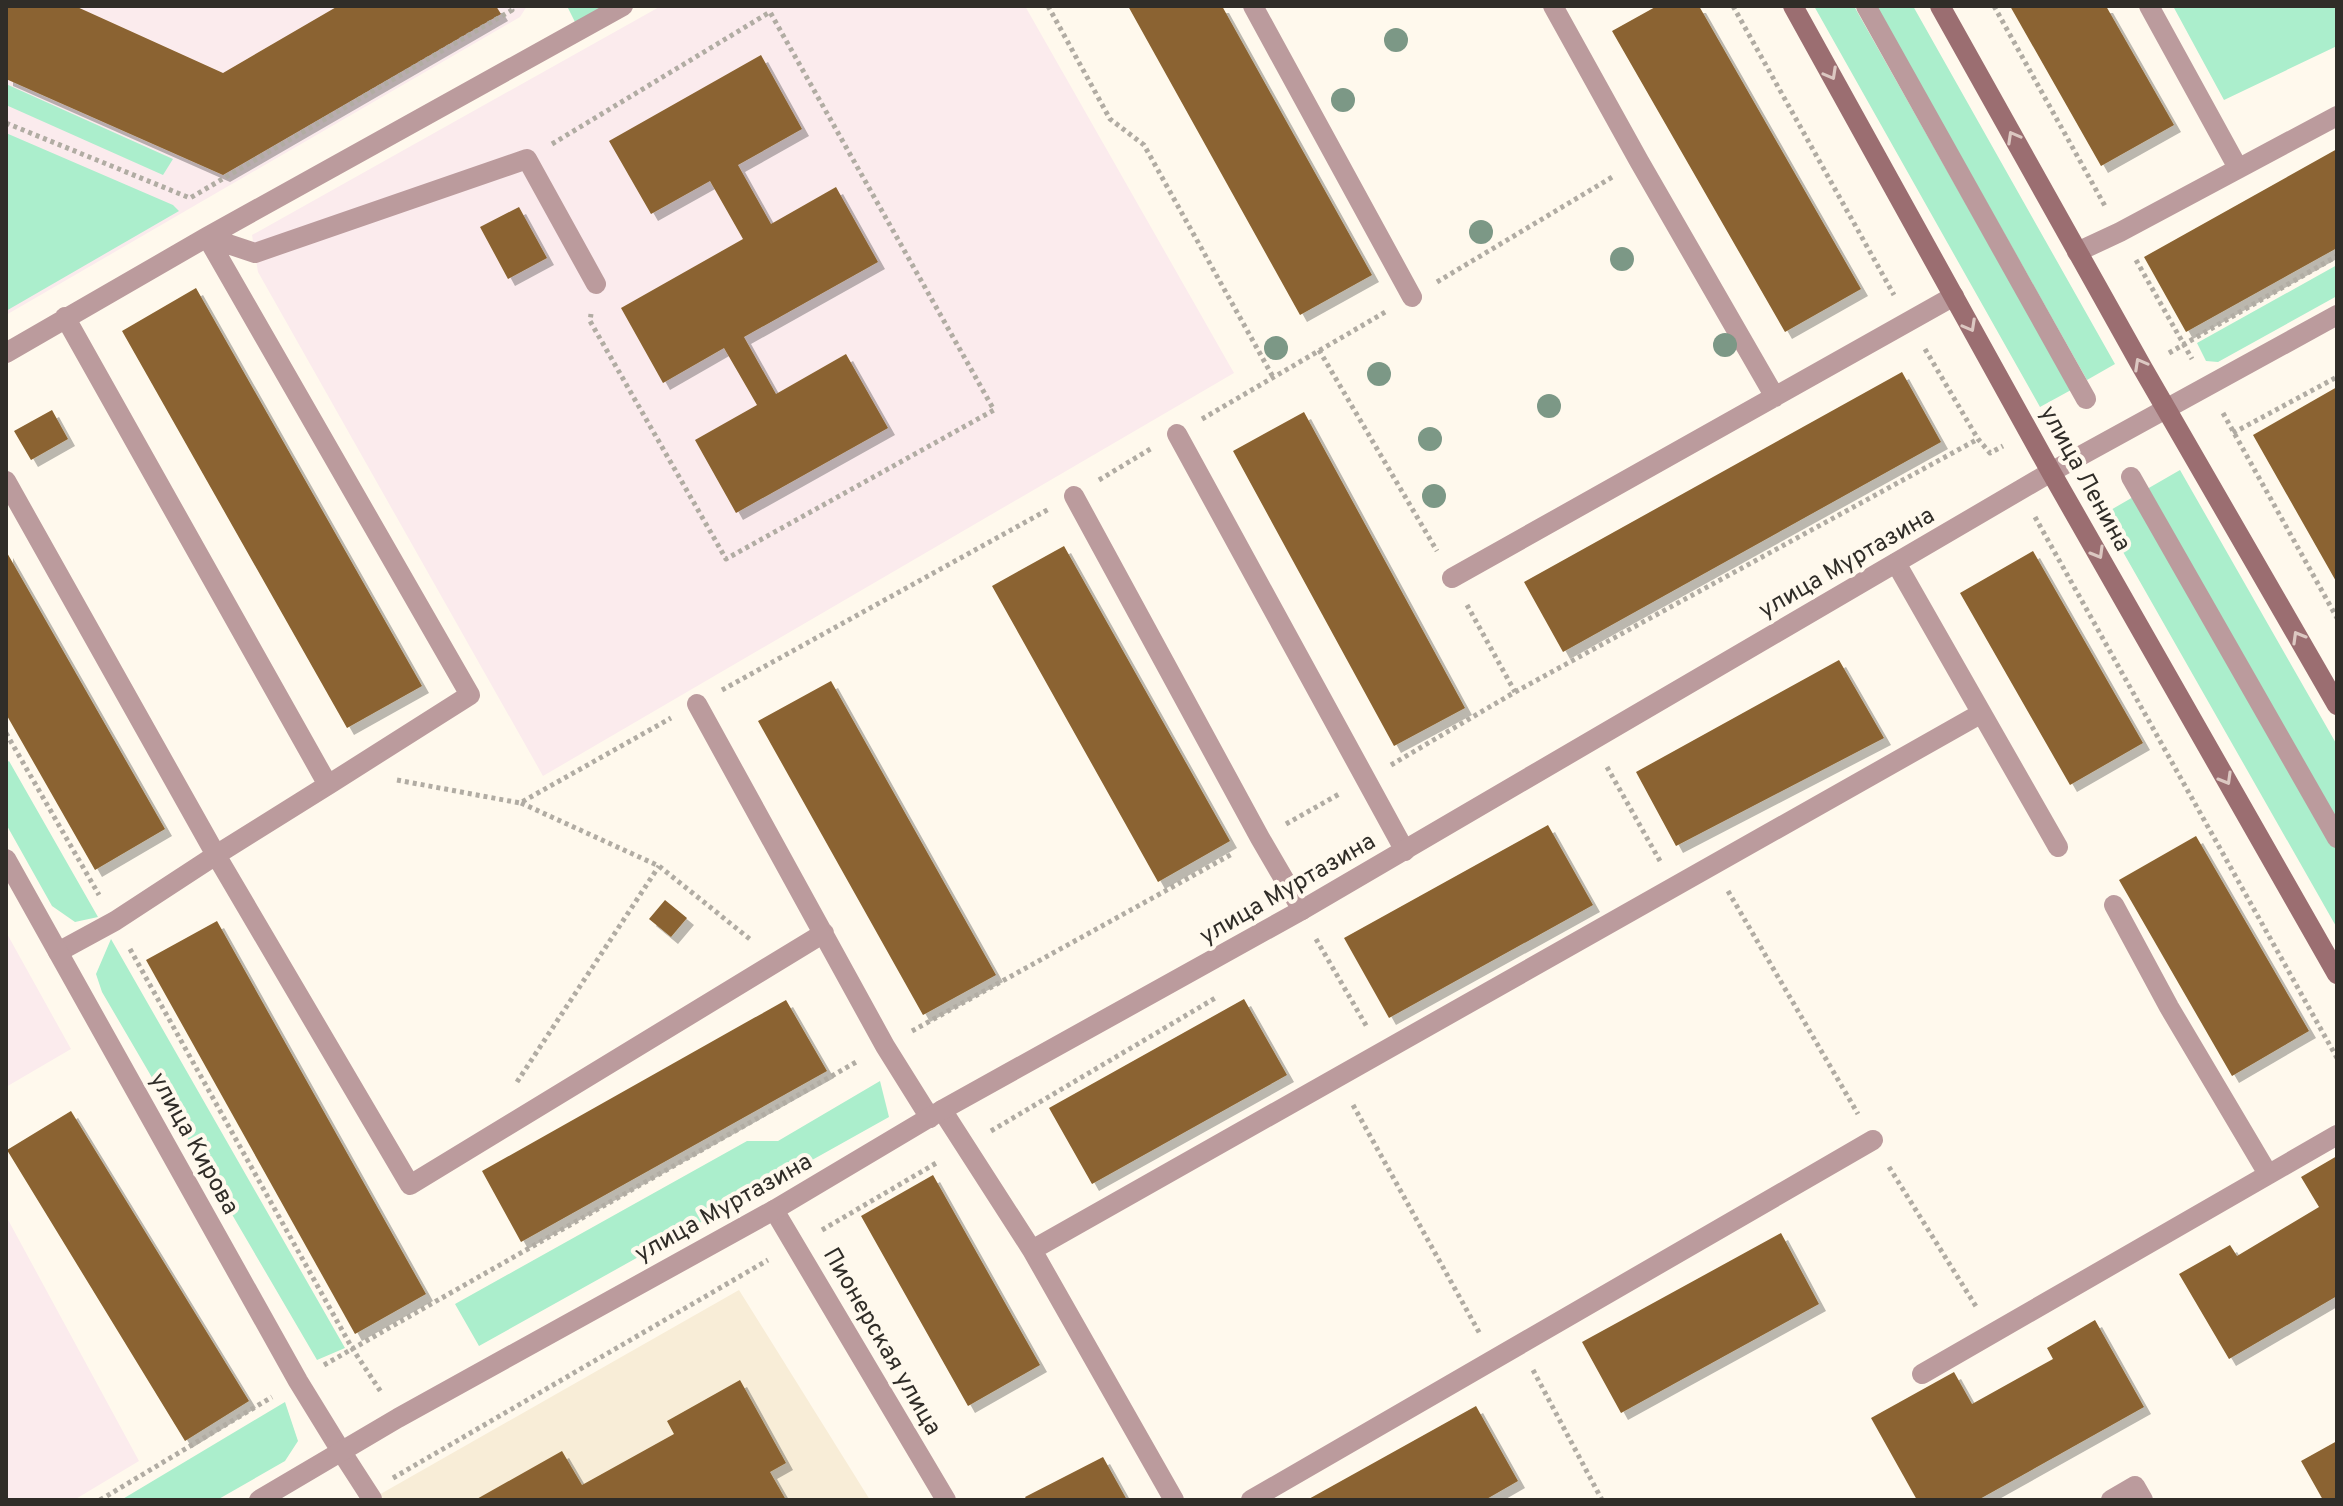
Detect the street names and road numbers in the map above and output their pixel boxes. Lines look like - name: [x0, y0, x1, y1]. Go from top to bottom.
- street label: улица Ленина: [2032, 401, 2137, 557]
- street label: улица Муртазина: [1754, 501, 1940, 626]
- street label: улица Муртазина: [1195, 827, 1381, 952]
- street label: улица Кирова: [142, 1068, 245, 1220]
- street label: улица Муртазина: [630, 1148, 818, 1270]
- street label: Пионерская улица: [815, 1243, 947, 1441]

